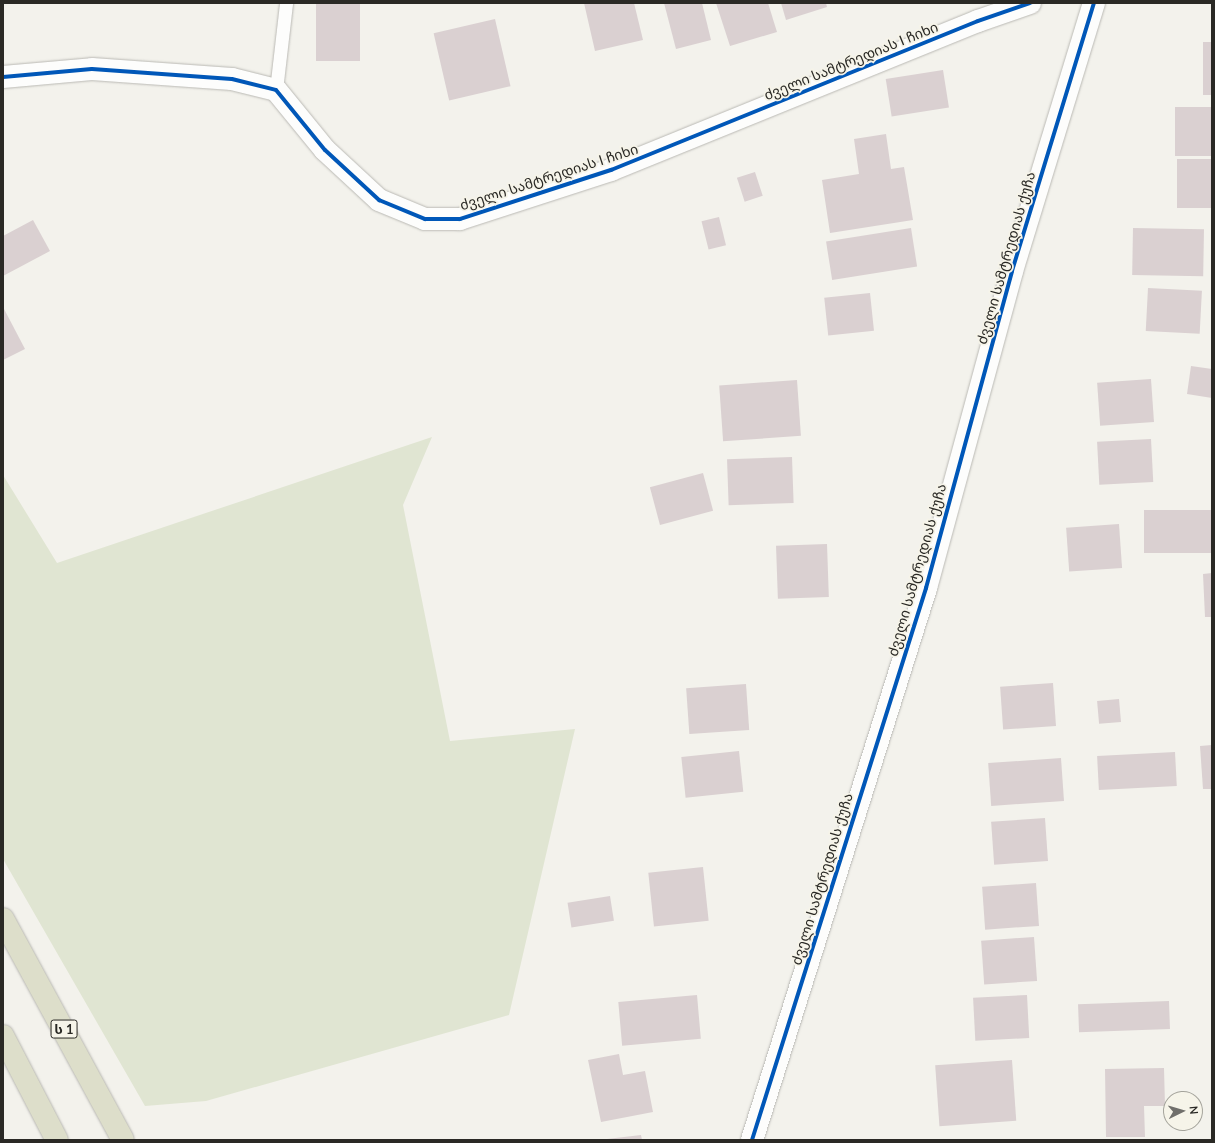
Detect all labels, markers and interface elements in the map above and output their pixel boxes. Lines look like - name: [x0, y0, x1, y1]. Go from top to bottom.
- street label: ძველი სამტრედიას I ჩიხი: [761, 18, 941, 104]
- street label: ძველი სამტრედიას I ჩიხი: [458, 140, 640, 214]
- street label: ძველი სამტრედიას ქუჩა: [973, 170, 1039, 346]
- street label: ძველი სამტრედიას ქუჩა: [884, 482, 950, 658]
- street label: ძველი სამტრედიას ქუჩა: [788, 791, 856, 967]
- road number: ს 1: [50, 1018, 78, 1040]
- north arrow: [1163, 1091, 1203, 1131]
- text: N: [1188, 1105, 1201, 1115]

